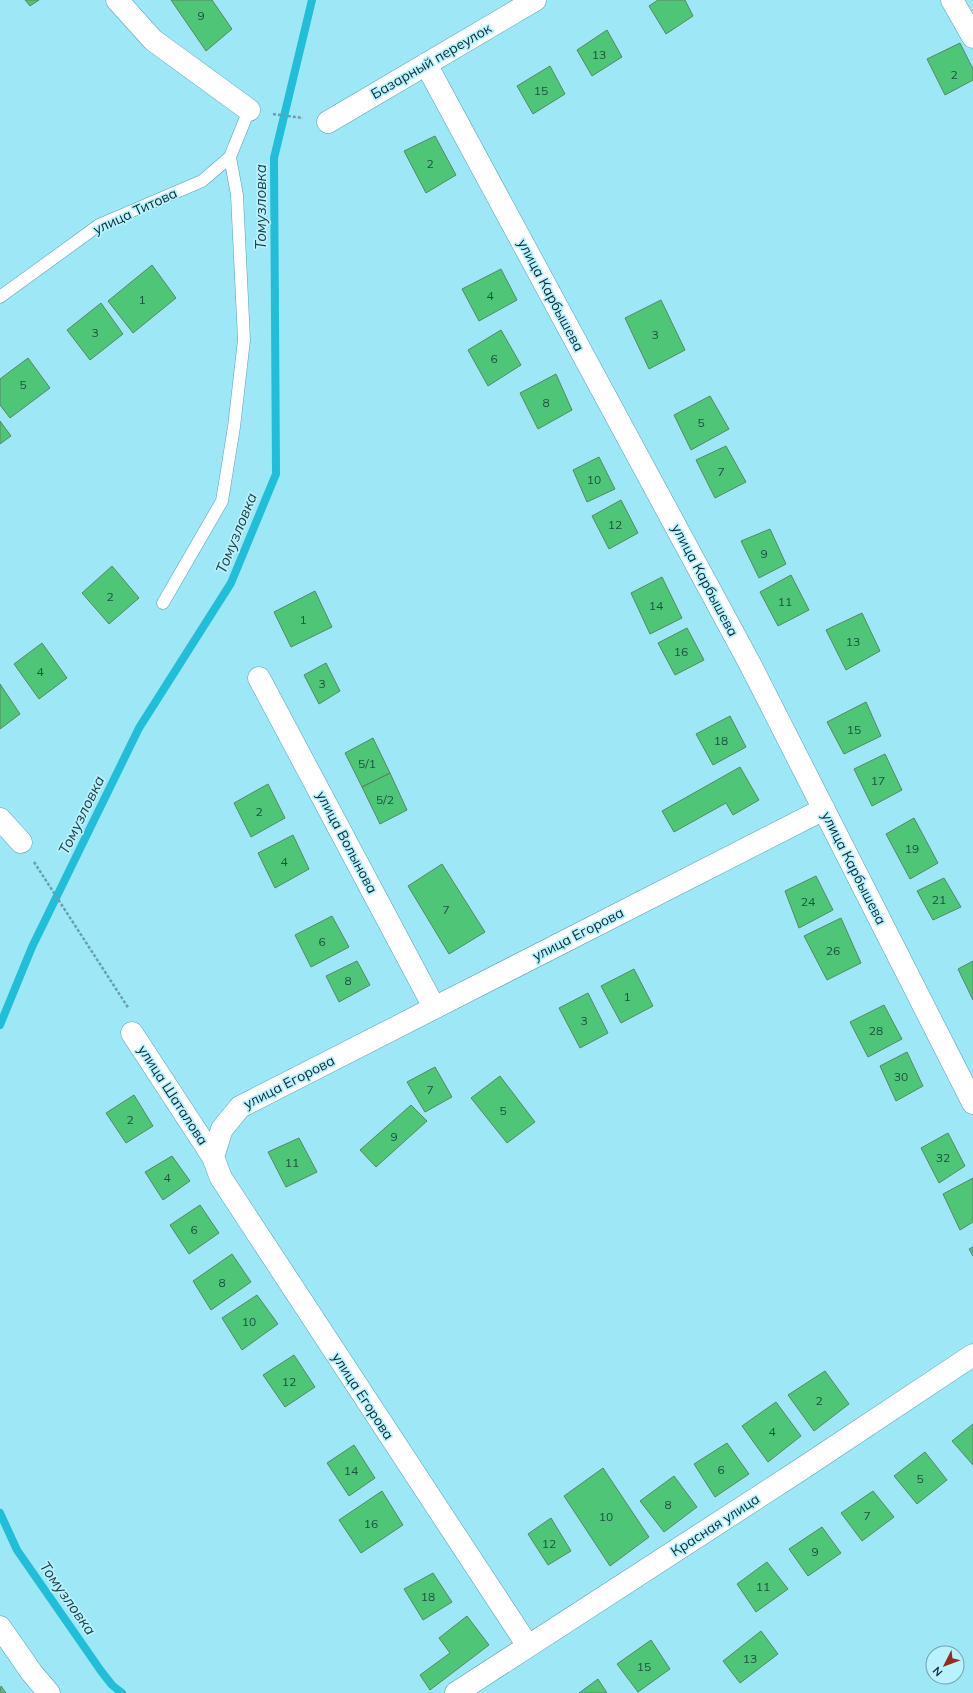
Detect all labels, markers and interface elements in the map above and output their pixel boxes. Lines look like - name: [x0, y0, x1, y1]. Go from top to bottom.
- house number: 9: [197, 8, 205, 23]
- street label: Базарный переулок: [367, 19, 495, 103]
- house number: 13: [592, 47, 606, 62]
- house number: 2: [950, 67, 958, 82]
- house number: 15: [534, 83, 548, 98]
- house number: 2: [426, 156, 434, 171]
- water label: Томузловка: [251, 164, 270, 250]
- street label: улица Титова: [90, 184, 180, 238]
- street label: улица Карбышева: [514, 236, 588, 354]
- house number: 4: [486, 288, 494, 303]
- house number: 1: [138, 292, 146, 307]
- house number: 3: [91, 325, 99, 340]
- house number: 3: [651, 327, 659, 342]
- house number: 6: [490, 351, 498, 366]
- house number: 5: [19, 377, 27, 392]
- house number: 8: [542, 395, 550, 410]
- house number: 5: [697, 415, 705, 430]
- house number: 7: [717, 464, 725, 479]
- house number: 10: [587, 472, 601, 487]
- water label: Томузловка: [211, 490, 261, 576]
- house number: 12: [608, 517, 622, 532]
- street label: улица Карбышева: [668, 521, 742, 639]
- house number: 9: [760, 546, 768, 561]
- house number: 2: [106, 589, 114, 604]
- house number: 11: [778, 594, 792, 609]
- house number: 14: [649, 598, 663, 613]
- house number: 1: [299, 612, 307, 627]
- house number: 13: [846, 634, 860, 649]
- house number: 16: [674, 644, 688, 659]
- house number: 4: [36, 664, 44, 679]
- house number: 3: [318, 676, 326, 691]
- house number: 15: [847, 722, 861, 737]
- house number: 18: [714, 733, 728, 748]
- house number: 5/1: [358, 756, 376, 771]
- water label: Томузловка: [54, 772, 108, 858]
- house number: 17: [871, 773, 885, 788]
- street label: улица Волынова: [312, 788, 382, 896]
- house number: 5/2: [376, 792, 394, 807]
- house number: 2: [255, 804, 263, 819]
- street label: улица Карбышева: [818, 808, 890, 928]
- house number: 19: [905, 841, 919, 856]
- house number: 4: [280, 854, 288, 869]
- house number: 21: [932, 892, 946, 907]
- house number: 24: [801, 894, 815, 909]
- house number: 7: [442, 902, 450, 917]
- street label: улица Егорова: [529, 903, 627, 965]
- house number: 6: [318, 934, 326, 949]
- house number: 26: [826, 943, 840, 958]
- house number: 8: [344, 973, 352, 988]
- house number: 1: [623, 989, 631, 1004]
- house number: 3: [580, 1013, 588, 1028]
- house number: 28: [869, 1023, 883, 1038]
- street label: улица Шаталова: [134, 1042, 212, 1148]
- street label: улица Егорова: [240, 1051, 338, 1113]
- house number: 30: [894, 1069, 908, 1084]
- house number: 7: [426, 1082, 434, 1097]
- house number: 5: [499, 1103, 507, 1118]
- house number: 2: [126, 1112, 134, 1127]
- house number: 9: [390, 1129, 398, 1144]
- house number: 32: [936, 1150, 950, 1165]
- house number: 11: [285, 1155, 299, 1170]
- house number: 4: [163, 1170, 171, 1185]
- house number: 6: [190, 1222, 198, 1237]
- house number: 8: [218, 1275, 226, 1290]
- house number: 10: [242, 1314, 256, 1329]
- street label: улица Егорова: [328, 1349, 398, 1443]
- house number: 12: [282, 1374, 296, 1389]
- house number: 2: [815, 1393, 823, 1408]
- house number: 4: [768, 1424, 776, 1439]
- house number: 6: [717, 1462, 725, 1477]
- house number: 14: [344, 1463, 358, 1478]
- house number: 5: [916, 1471, 924, 1486]
- street label: Красная улица: [667, 1490, 763, 1560]
- house number: 8: [664, 1497, 672, 1512]
- house number: 7: [863, 1508, 871, 1523]
- house number: 10: [599, 1509, 613, 1524]
- house number: 16: [364, 1516, 378, 1531]
- house number: 12: [542, 1536, 556, 1551]
- house number: 9: [811, 1544, 819, 1559]
- water label: Томузловка: [36, 1558, 100, 1638]
- house number: 11: [756, 1579, 770, 1594]
- house number: 18: [421, 1589, 435, 1604]
- north arrow: [925, 1645, 965, 1685]
- house number: 13: [743, 1651, 757, 1666]
- house number: 15: [637, 1659, 651, 1674]
- text: N: [930, 1664, 946, 1679]

